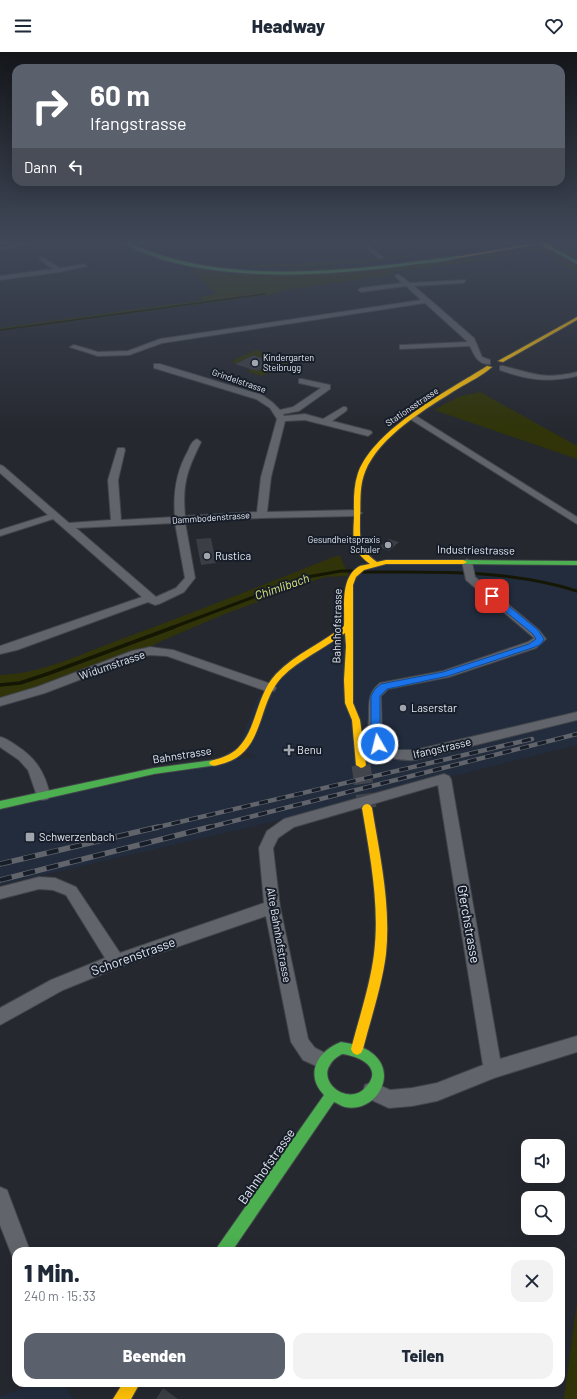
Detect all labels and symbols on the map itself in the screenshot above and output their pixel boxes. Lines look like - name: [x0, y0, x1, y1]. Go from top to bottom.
- place label: Kindergarten Steibrugg: [263, 352, 314, 373]
- marker: Kindergarten Steibrugg: [250, 358, 260, 368]
- street label: Grindelstrasse: [211, 366, 268, 395]
- street label: Stationsstrasse: [383, 385, 440, 428]
- street label: Dammbodenstrasse: [172, 509, 250, 526]
- place label: Gesundheitspraxis Schuler: [308, 534, 381, 555]
- marker: Gesundheitspraxis Schuler: [383, 540, 393, 550]
- street label: Industriestrasse: [437, 542, 515, 557]
- place label: Rustica: [215, 549, 251, 562]
- marker: Rustica: [202, 551, 212, 561]
- water label: Chimlibach: [253, 570, 311, 602]
- pin: [475, 579, 509, 613]
- street label: Bahnhofstrasse: [329, 588, 344, 664]
- street label: Widumstrasse: [77, 647, 147, 682]
- place label: Laserstar: [411, 701, 457, 714]
- marker: Laserstar: [398, 703, 408, 713]
- position arrow: [357, 723, 399, 765]
- street label: Ifangstrasse: [412, 735, 472, 760]
- street label: Bahnstrasse: [152, 743, 212, 766]
- place label: Benu: [297, 743, 322, 756]
- marker: Benu: [284, 745, 294, 755]
- place label: Schwerzenbach: [39, 830, 115, 843]
- marker: Schwerzenbach: [24, 831, 36, 843]
- street label: Gferchstrasse: [454, 884, 484, 964]
- street label: Alte Bahnhofstrasse: [265, 886, 294, 983]
- street label: Schorenstrasse: [89, 933, 177, 979]
- street label: Bahnhofstrasse: [234, 1125, 298, 1207]

